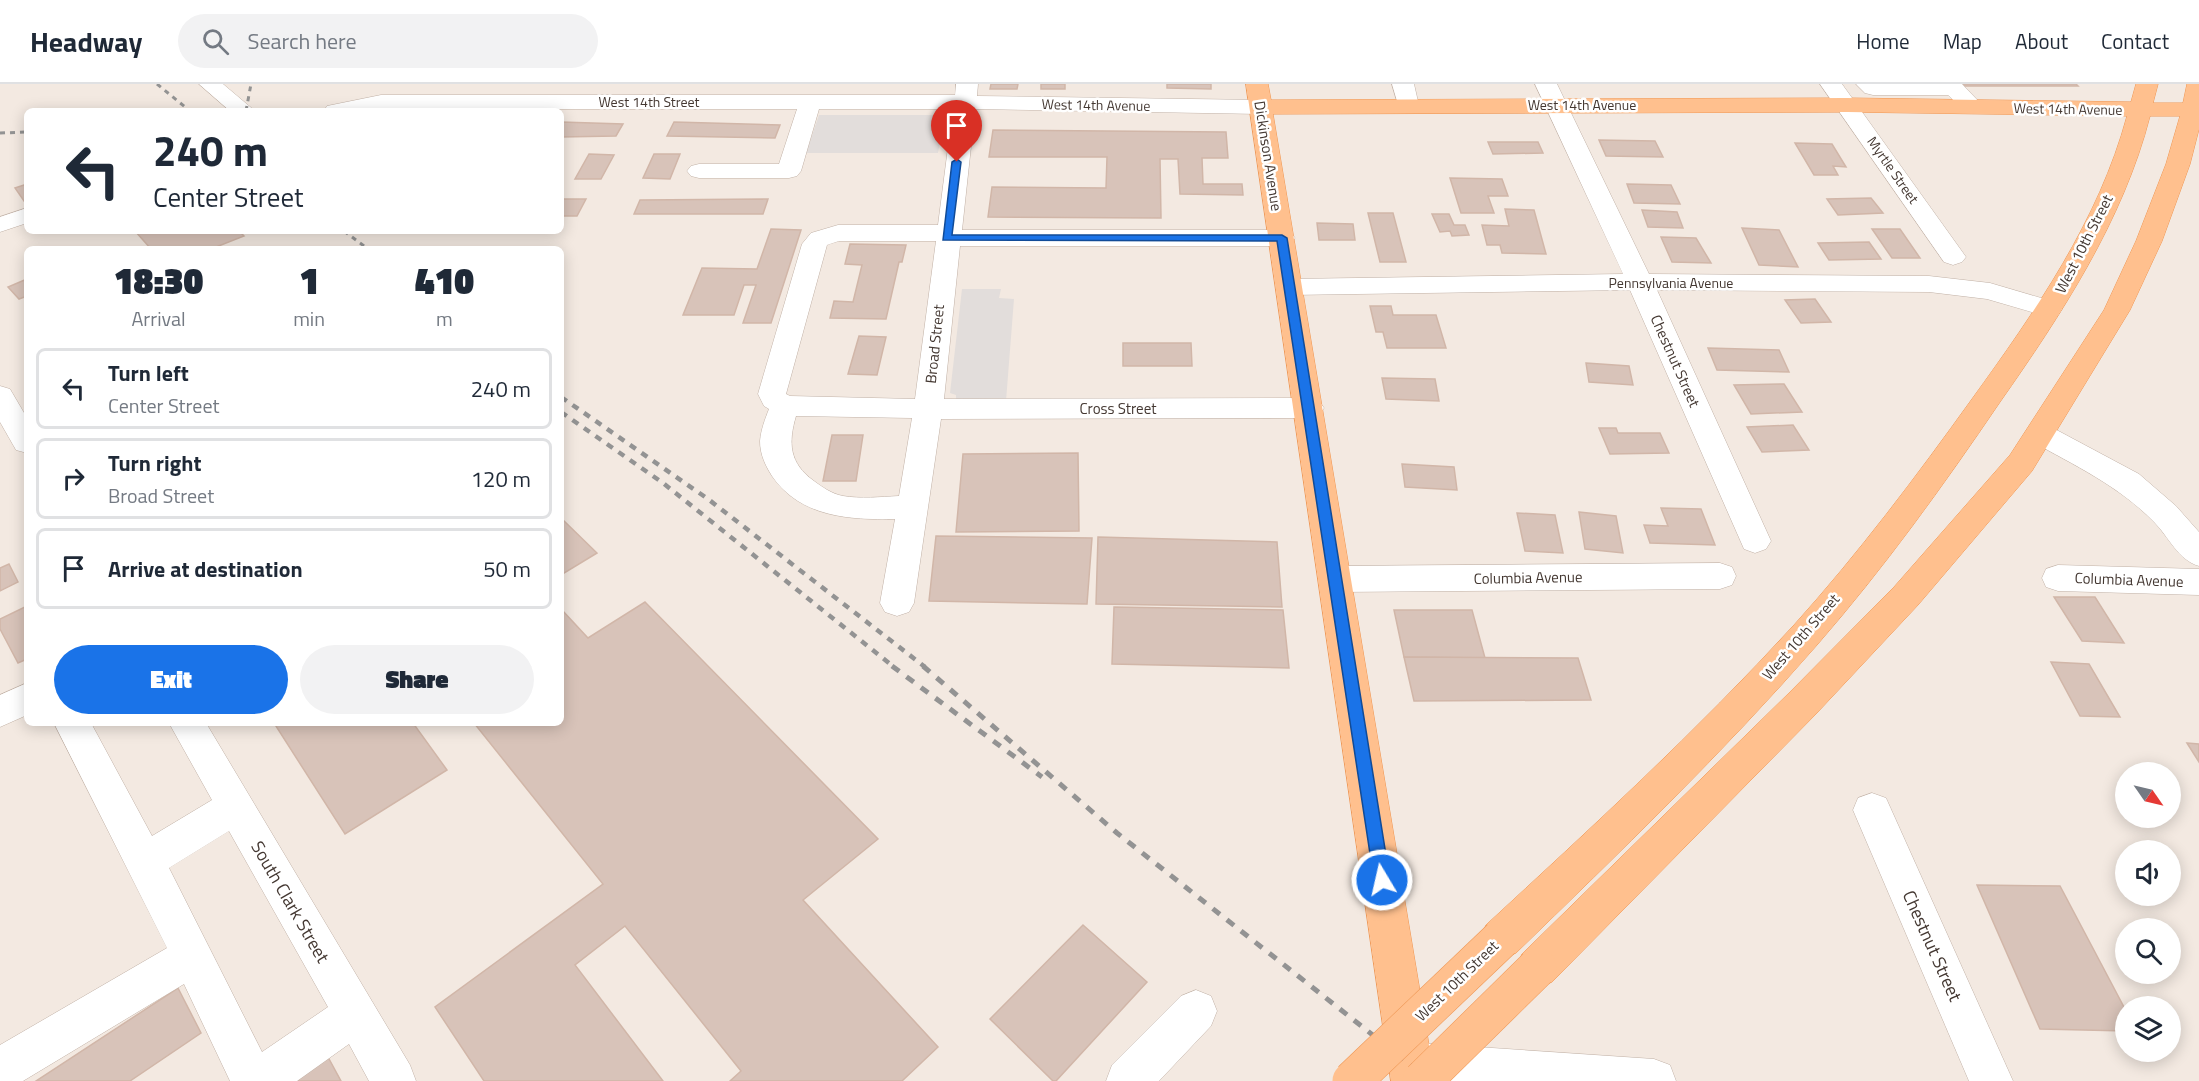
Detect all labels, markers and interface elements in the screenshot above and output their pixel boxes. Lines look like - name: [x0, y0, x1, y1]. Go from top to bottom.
- search box: [178, 14, 598, 68]
- text: Headway: [30, 20, 142, 63]
- text: Search here: [247, 24, 357, 58]
- icon: search: [199, 25, 232, 58]
- text: Home: [1856, 25, 1910, 57]
- text: Map: [1943, 25, 1982, 57]
- text: About: [2015, 25, 2068, 57]
- text: Contact: [2101, 25, 2169, 57]
- street label: West 14th Street: [599, 91, 700, 112]
- street label: West 14th Avenue: [1041, 93, 1151, 116]
- street label: West 14th Avenue: [1528, 94, 1636, 115]
- street label: West 14th Avenue: [2013, 97, 2123, 120]
- street label: Dickinson Avenue: [1248, 99, 1289, 213]
- pin: [931, 100, 982, 162]
- icon: arrive: [940, 109, 973, 142]
- text: 240 m: [153, 118, 268, 182]
- icon: left: [54, 132, 132, 210]
- street label: Myrtle Street: [1863, 132, 1924, 208]
- text: Center Street: [153, 176, 303, 217]
- street label: West 10th Street: [2049, 190, 2119, 297]
- text: 18:30: [114, 253, 203, 308]
- text: 1: [299, 253, 319, 308]
- text: 410: [415, 253, 474, 308]
- street label: Pennsylvania Avenue: [1609, 272, 1733, 293]
- street label: Broad Street: [919, 302, 950, 385]
- text: Arrival: [131, 303, 186, 334]
- text: min: [293, 303, 325, 334]
- text: m: [436, 303, 453, 334]
- street label: Chestnut Street: [1645, 311, 1706, 411]
- text: Turn left: [108, 356, 189, 390]
- icon: left: [57, 372, 90, 405]
- text: 240 m: [471, 372, 531, 406]
- text: Center Street: [108, 390, 219, 421]
- street label: Cross Street: [1080, 397, 1157, 420]
- text: Turn right: [108, 446, 202, 480]
- icon: right: [57, 462, 90, 495]
- text: 120 m: [471, 462, 531, 496]
- text: Broad Street: [108, 480, 214, 511]
- icon: arrive: [57, 552, 90, 585]
- text: Arrive at destination: [108, 552, 303, 586]
- text: 50 m: [483, 552, 531, 586]
- street label: Columbia Avenue: [1473, 565, 1583, 590]
- street label: Columbia Avenue: [2074, 566, 2184, 593]
- street label: West 10th Street: [1756, 588, 1845, 685]
- button: Exit: [54, 645, 288, 714]
- button: Share: [300, 645, 534, 714]
- north arrow: [2115, 762, 2181, 828]
- map controls: [2115, 762, 2181, 1062]
- street label: South Clark Street: [245, 836, 337, 968]
- button: sound: [2115, 840, 2181, 906]
- position arrow: [1350, 848, 1414, 912]
- street label: Chestnut Street: [1896, 886, 1969, 1006]
- button: search: [2115, 918, 2181, 984]
- street label: West 10th Street: [1410, 934, 1504, 1026]
- button: layers: [2115, 996, 2181, 1062]

